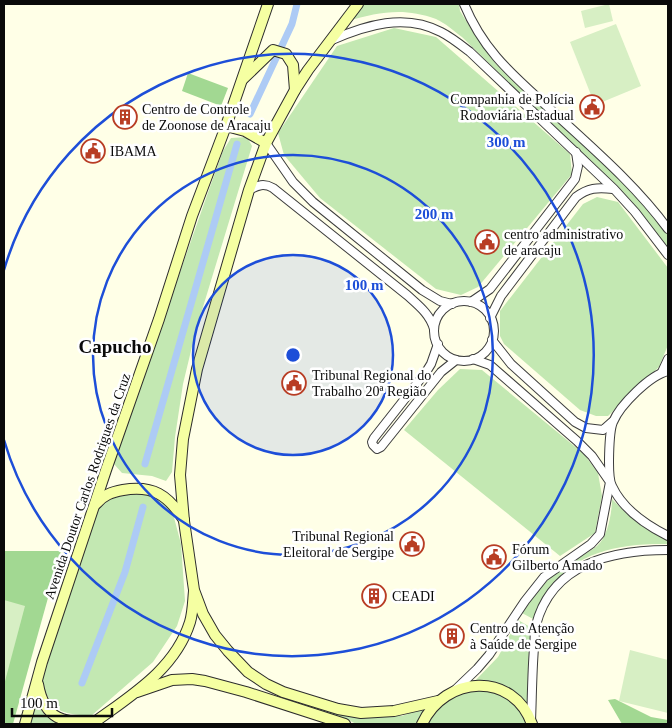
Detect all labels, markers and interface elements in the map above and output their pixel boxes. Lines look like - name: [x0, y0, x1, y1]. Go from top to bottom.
- place label: Companhia de Polícia Rodoviária Estadual: [450, 92, 575, 123]
- public building icon: Companhia de Polícia Rodoviária Estadual: [579, 94, 605, 120]
- place label: Centro de Controle de Zoonose de Aracaju: [142, 102, 271, 133]
- building icon: Centro de Controle de Zoonose de Aracaju: [112, 104, 138, 130]
- text: 300 m: [487, 134, 526, 150]
- public building icon: IBAMA: [80, 138, 106, 164]
- place label: IBAMA: [110, 144, 158, 159]
- text: 200 m: [415, 206, 454, 222]
- place label: centro administrativo de aracaju: [504, 227, 623, 258]
- public building icon: centro administrativo de aracaju: [474, 229, 500, 255]
- text: 100 m: [345, 277, 384, 293]
- district label: Capucho: [79, 336, 151, 357]
- centre of rings: [284, 346, 302, 364]
- place label: Tribunal Regional do Trabalho 20ª Região: [312, 368, 431, 399]
- public building icon: Tribunal Regional do Trabalho 20ª Região: [281, 370, 307, 396]
- street label: Avenida Doutor Carlos Rodrigues da Cruz: [42, 371, 133, 601]
- place label: Tribunal Regional Eleitoral de Sergipe: [283, 529, 394, 560]
- public building icon: Tribunal Regional Eleitoral de Sergipe: [399, 531, 425, 557]
- place label: Fórum Gilberto Amado: [512, 542, 603, 573]
- public building icon: Fórum Gilberto Amado: [481, 544, 507, 570]
- building icon: CEADI: [361, 583, 387, 609]
- place label: CEADI: [392, 589, 435, 604]
- place label: Centro de Atenção à Saúde de Sergipe: [470, 621, 577, 652]
- building icon: Centro de Atenção à Saúde de Sergipe: [439, 623, 465, 649]
- scale bar: [12, 686, 112, 718]
- text: 100 m: [20, 695, 58, 711]

